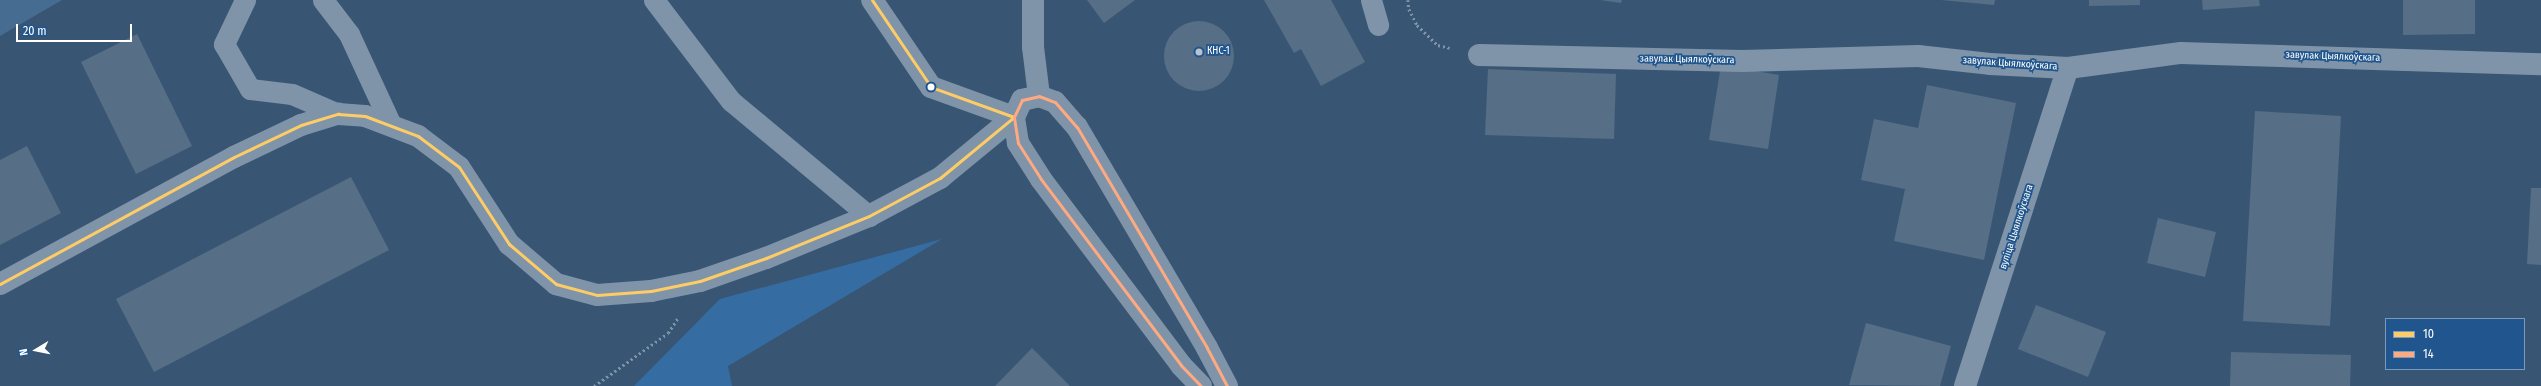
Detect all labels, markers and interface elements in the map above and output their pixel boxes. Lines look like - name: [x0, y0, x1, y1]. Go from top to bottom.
- scale bar: [18, 16, 134, 42]
- text: 20 m: [23, 24, 47, 38]
- place label: КНС-1: [1207, 46, 1230, 58]
- marker: КНС-1: [1194, 47, 1204, 57]
- street label: завулак Цыялкоўскага: [2285, 49, 2381, 65]
- street label: завулак Цыялкоўскага: [1640, 53, 1734, 67]
- street label: завулак Цыялкоўскага: [1962, 55, 2058, 73]
- unlabelled marker: [926, 82, 936, 92]
- street label: вуліца Цыялкоўскага: [1998, 183, 2036, 271]
- legend: [2385, 318, 2525, 370]
- text: 10: [2423, 327, 2434, 341]
- north arrow: [16, 330, 56, 370]
- text: 14: [2423, 347, 2434, 361]
- text: N: [17, 348, 31, 357]

